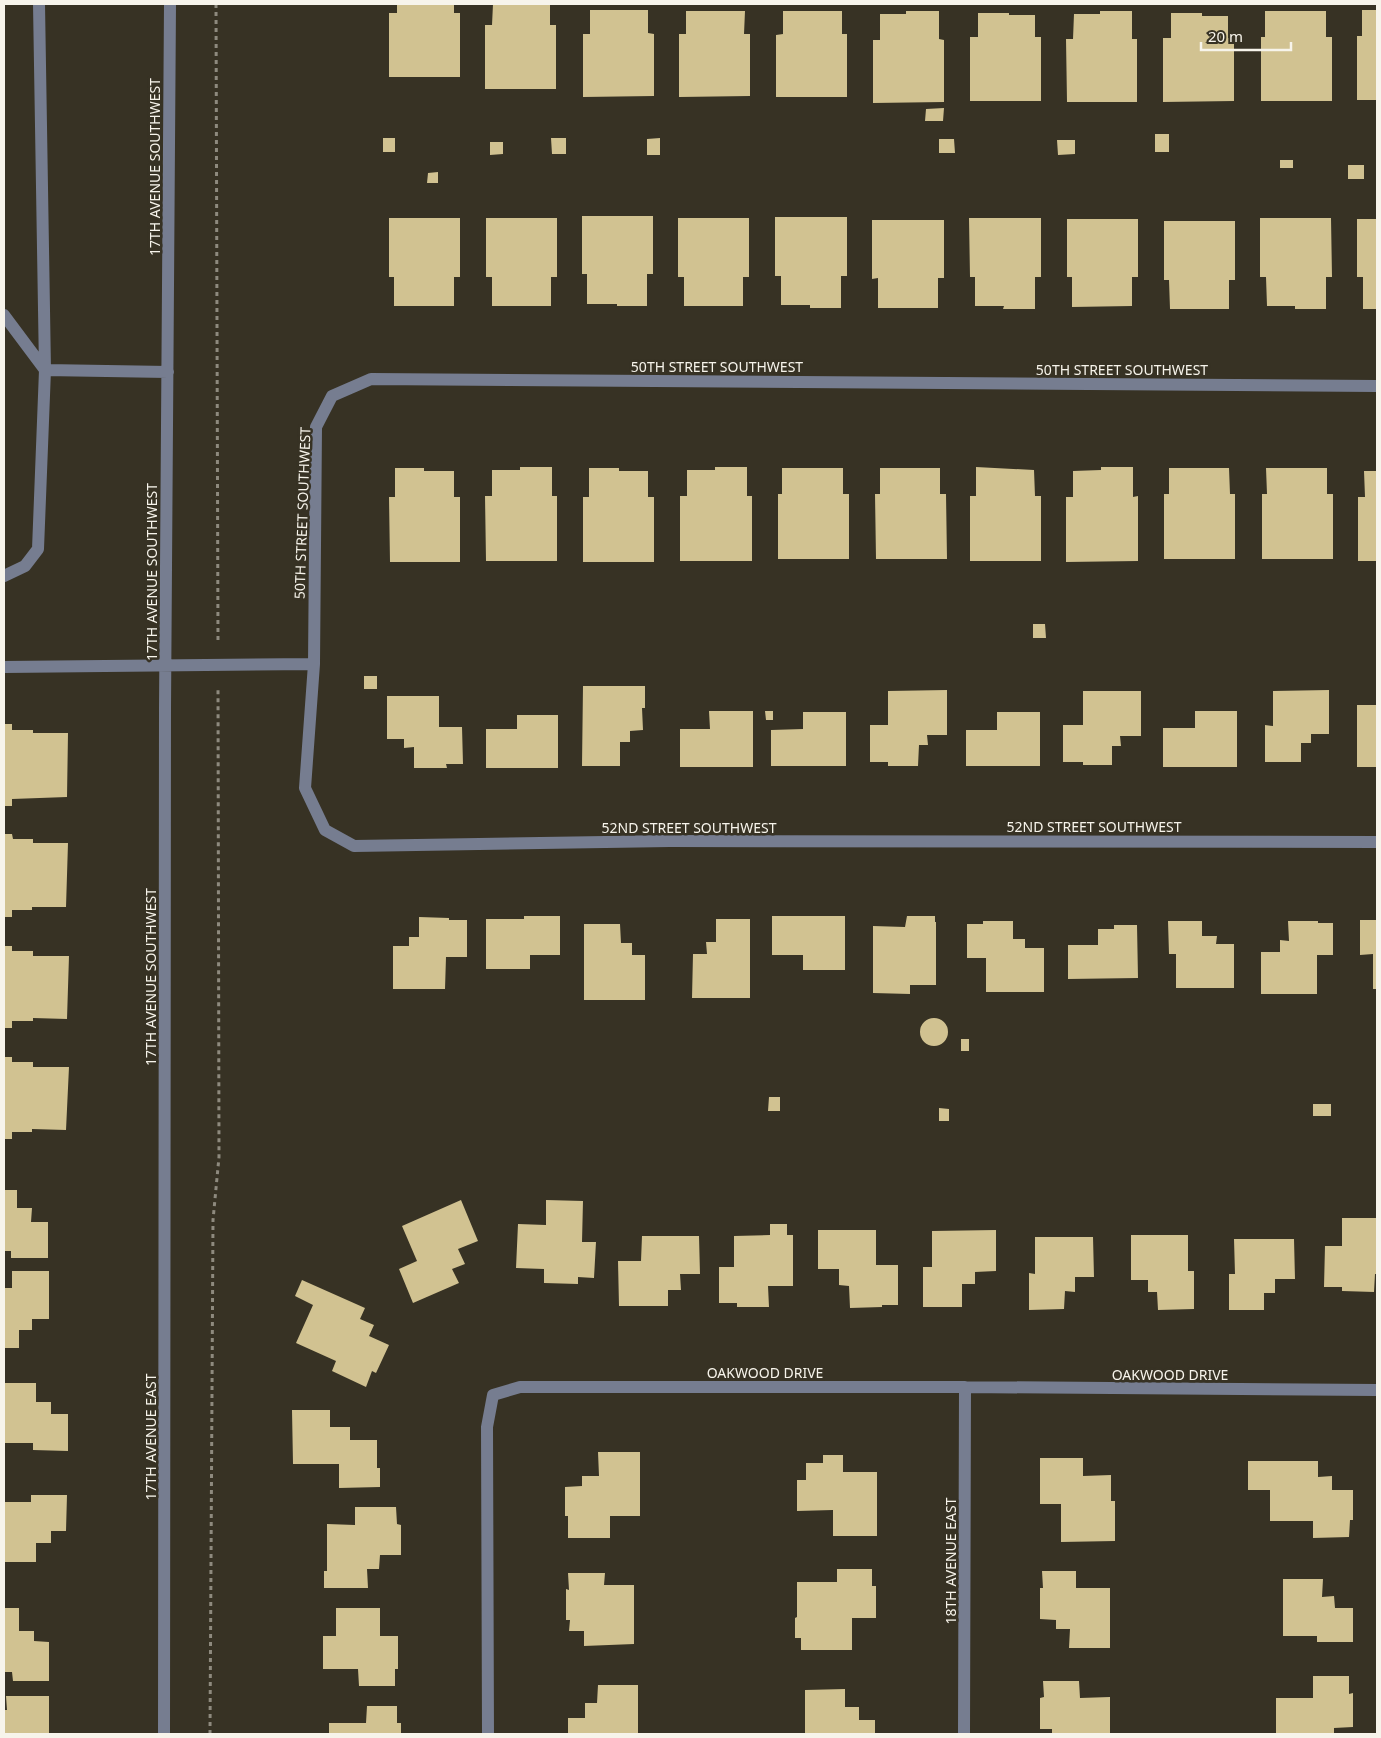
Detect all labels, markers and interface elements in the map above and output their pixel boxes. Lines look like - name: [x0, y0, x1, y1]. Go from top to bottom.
- scale bar: [1201, 20, 1291, 52]
- text: 20 m: [1208, 26, 1243, 46]
- street label: 17TH AVENUE SOUTHWEST: [145, 78, 164, 256]
- street label: 50TH STREET SOUTHWEST: [631, 357, 803, 376]
- street label: 50TH STREET SOUTHWEST: [1036, 360, 1208, 379]
- street label: 50TH STREET SOUTHWEST: [289, 426, 315, 599]
- street label: 17TH AVENUE SOUTHWEST: [142, 483, 161, 661]
- street label: 52ND STREET SOUTHWEST: [1007, 817, 1182, 836]
- street label: 52ND STREET SOUTHWEST: [602, 818, 777, 837]
- street label: 17TH AVENUE SOUTHWEST: [141, 888, 160, 1066]
- street label: OAKWOOD DRIVE: [707, 1363, 823, 1382]
- street label: OAKWOOD DRIVE: [1112, 1365, 1228, 1384]
- street label: 17TH AVENUE EAST: [141, 1373, 160, 1500]
- street label: 18TH AVENUE EAST: [941, 1497, 960, 1624]

